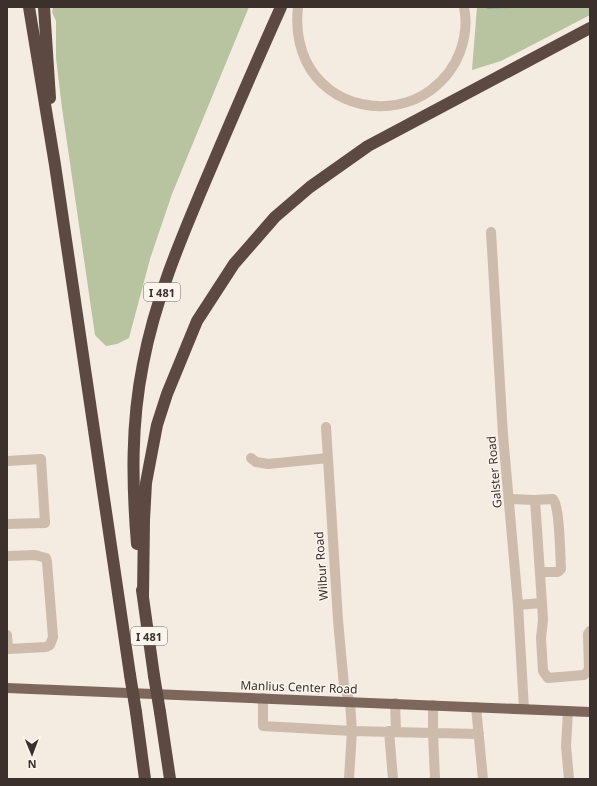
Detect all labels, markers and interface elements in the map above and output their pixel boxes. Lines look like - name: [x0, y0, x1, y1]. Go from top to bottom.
- road number: I 481: [144, 283, 180, 301]
- street label: Galster Road: [482, 435, 506, 509]
- street label: Wilbur Road: [310, 531, 332, 601]
- road number: I 481: [131, 627, 167, 645]
- street label: Manlius Center Road: [240, 676, 358, 698]
- north arrow: [12, 734, 52, 774]
- text: N: [28, 757, 37, 772]

